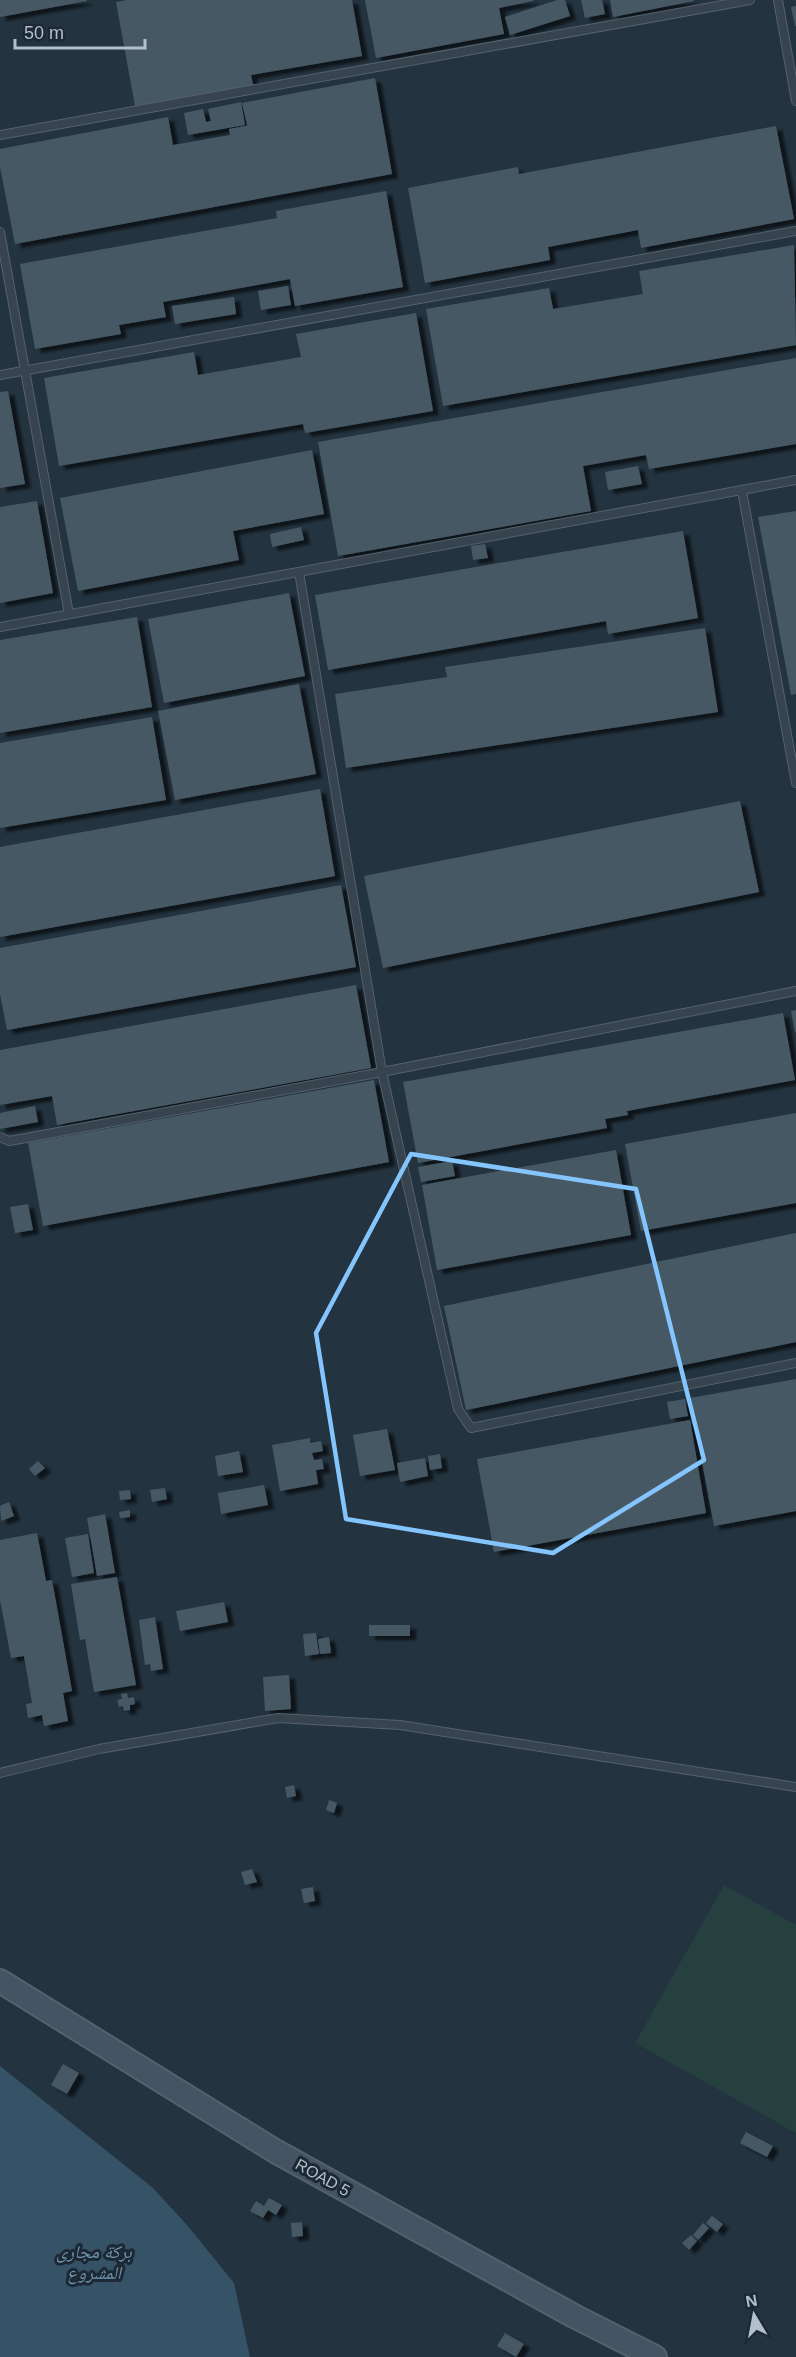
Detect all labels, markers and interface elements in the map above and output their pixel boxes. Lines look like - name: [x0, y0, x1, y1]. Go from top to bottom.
- scale bar: [15, 12, 146, 50]
- text: 50 m: [24, 23, 64, 43]
- street label: ROAD 5: [293, 2156, 353, 2199]
- water label: بركة مجارى المشروع: [56, 2242, 133, 2285]
- north arrow: [724, 2285, 784, 2345]
- text: N: [744, 2291, 759, 2310]

